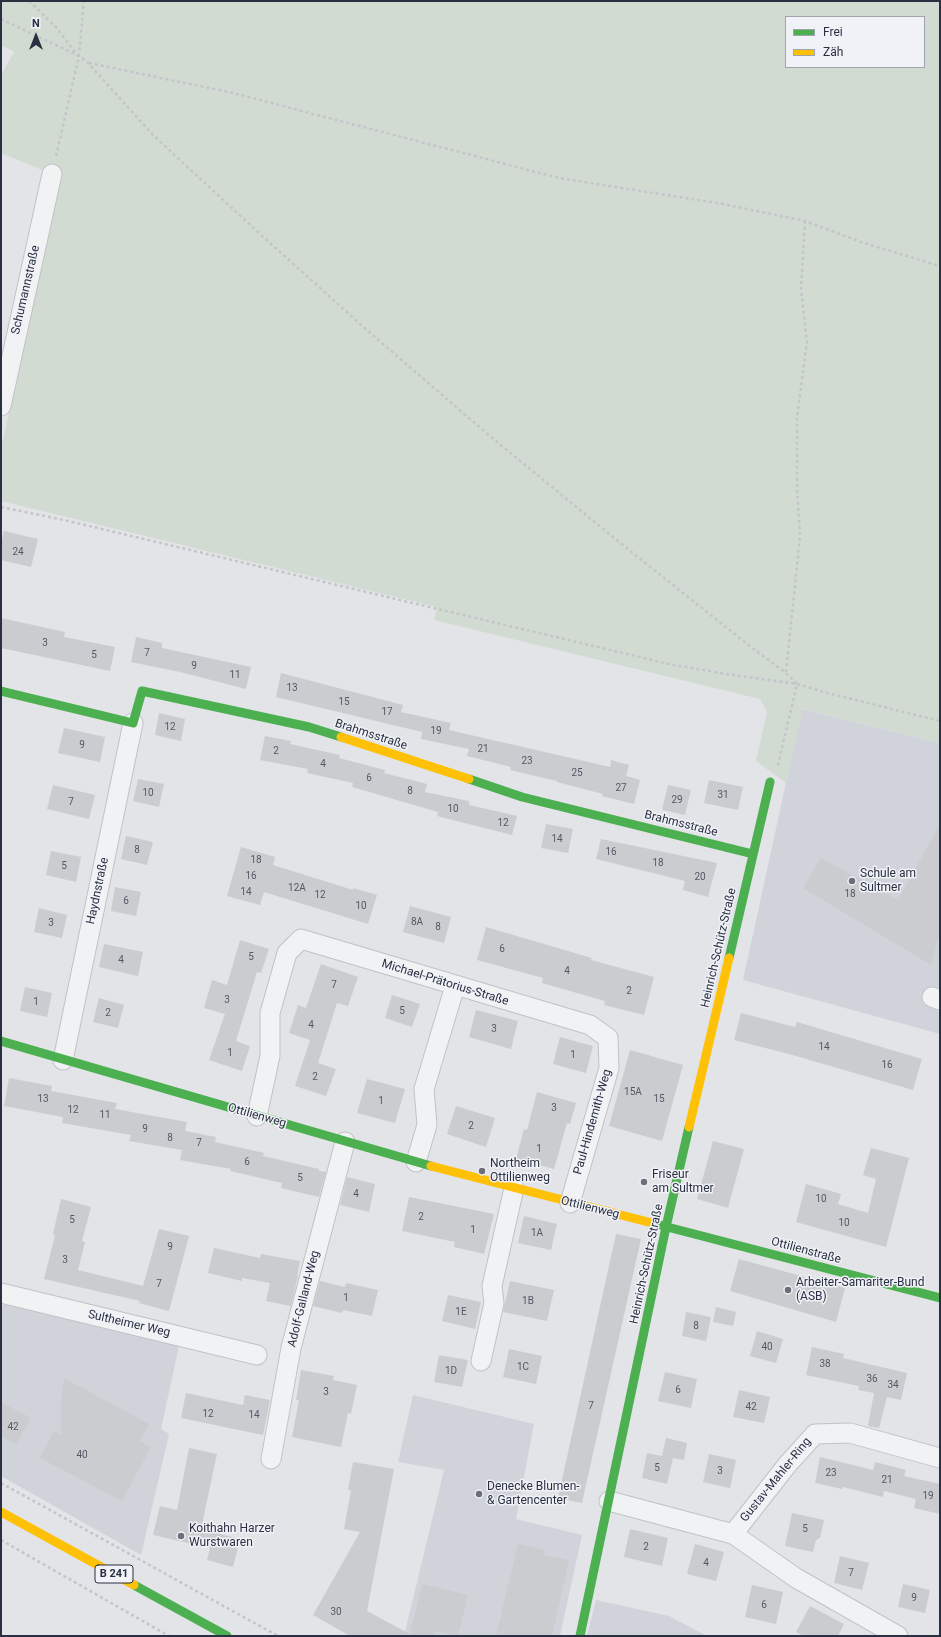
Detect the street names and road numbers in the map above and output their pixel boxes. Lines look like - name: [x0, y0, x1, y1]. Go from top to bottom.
- street label: Schumannstraße: [9, 244, 43, 336]
- street label: Brahmsstraße: [333, 717, 409, 753]
- street label: Brahmsstraße: [643, 808, 719, 840]
- street label: Haydnstraße: [84, 856, 112, 926]
- street label: Heinrich-Schütz-Straße: [698, 887, 740, 1009]
- street label: Michael-Prätorius-Straße: [380, 957, 510, 1009]
- street label: Paul-Hindemith-Weg: [571, 1068, 615, 1176]
- street label: Ottilienweg: [226, 1101, 288, 1131]
- street label: Ottilienweg: [559, 1194, 621, 1222]
- street label: Heinrich-Schütz-Straße: [627, 1203, 667, 1325]
- street label: Ottilienstraße: [769, 1235, 843, 1267]
- street label: Adolf-Galland-Weg: [285, 1249, 323, 1349]
- street label: Sultheimer Weg: [86, 1308, 172, 1340]
- street label: Gustav-Mahler-Ring: [738, 1435, 814, 1525]
- road number: B 241: [95, 1565, 133, 1583]

